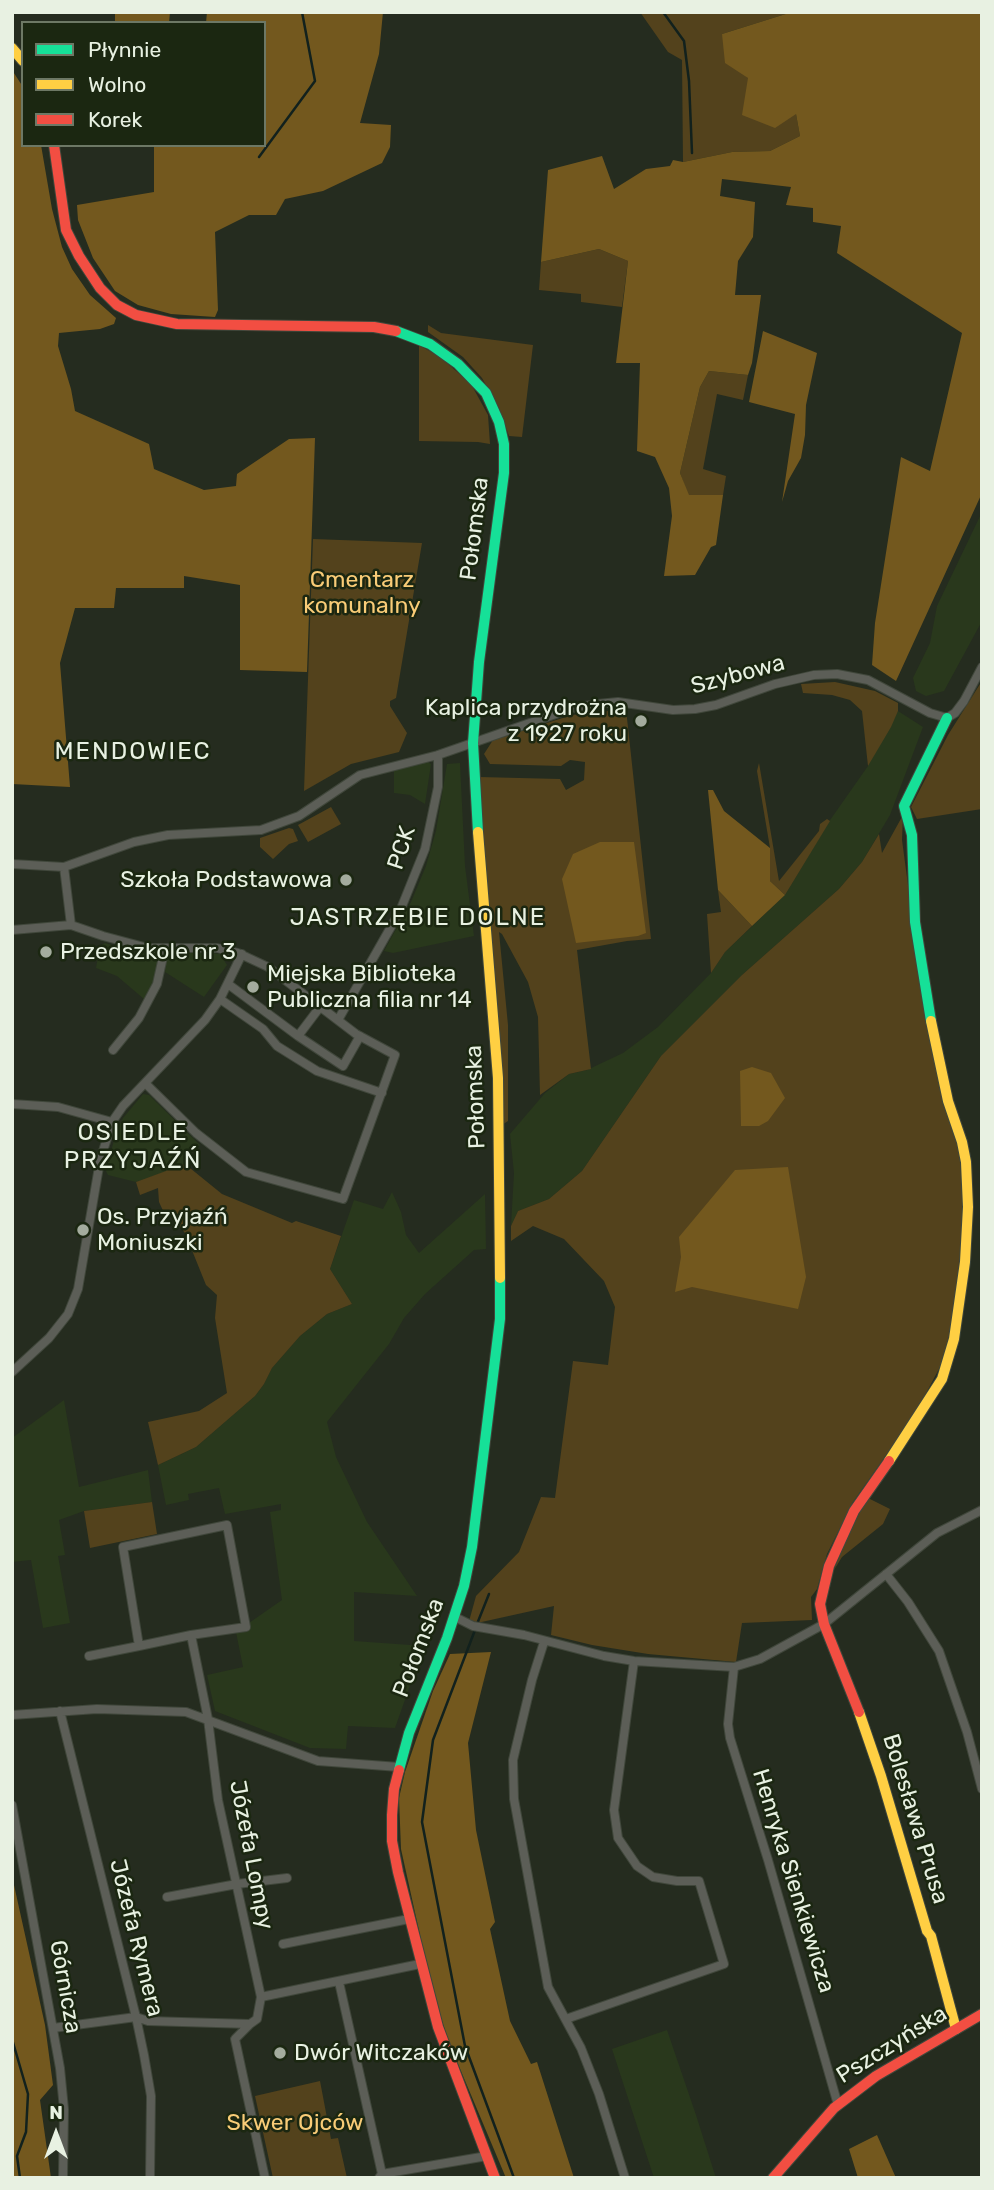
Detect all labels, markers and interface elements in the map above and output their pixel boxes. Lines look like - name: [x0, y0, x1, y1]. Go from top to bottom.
- legend: [21, 21, 266, 147]
- text: Płynnie: [88, 37, 161, 62]
- text: Wolno: [88, 72, 146, 97]
- text: Korek: [88, 107, 142, 132]
- street label: Połomska: [455, 476, 495, 582]
- park label: Cmentarz komunalny: [303, 566, 421, 620]
- street label: Szybowa: [688, 649, 788, 701]
- place label: Kaplica przydrożna z 1927 roku: [425, 694, 627, 748]
- marker: Kaplica przydrożna z 1927 roku: [633, 713, 649, 729]
- district label: MENDOWIEC: [56, 738, 210, 766]
- street label: PCK: [382, 823, 422, 873]
- place label: Szkoła Podstawowa: [120, 866, 332, 894]
- marker: Szkoła Podstawowa: [338, 872, 354, 888]
- district label: JASTRZĘBIE DOLNE: [292, 904, 544, 932]
- place label: Przedszkole nr 3: [60, 938, 236, 966]
- marker: Przedszkole nr 3: [38, 944, 54, 960]
- place label: Miejska Biblioteka Publiczna filia nr 14: [267, 960, 472, 1014]
- marker: Miejska Biblioteka Publiczna filia nr 14: [245, 979, 261, 995]
- street label: Połomska: [460, 1045, 492, 1149]
- district label: OSIEDLE PRZYJAŹŃ: [65, 1119, 201, 1175]
- place label: Os. Przyjaźń Moniuszki: [97, 1203, 228, 1257]
- marker: Os. Przyjaźń Moniuszki: [75, 1222, 91, 1238]
- street label: Połomska: [388, 1595, 450, 1701]
- street label: Bolesława Prusa: [876, 1731, 954, 1907]
- street label: Henryka Sienkiewicza: [746, 1766, 840, 1996]
- street label: Józefa Lompy: [223, 1778, 279, 1932]
- street label: Józefa Rymera: [103, 1856, 169, 2020]
- street label: Górnicza: [43, 1938, 87, 2036]
- street label: Pszczyńska: [832, 2000, 952, 2090]
- place label: Dwór Witczaków: [294, 2039, 468, 2067]
- marker: Dwór Witczaków: [272, 2045, 288, 2061]
- north arrow: [21, 2099, 91, 2169]
- text: N: [49, 2101, 63, 2124]
- park label: Skwer Ojców: [227, 2109, 363, 2137]

